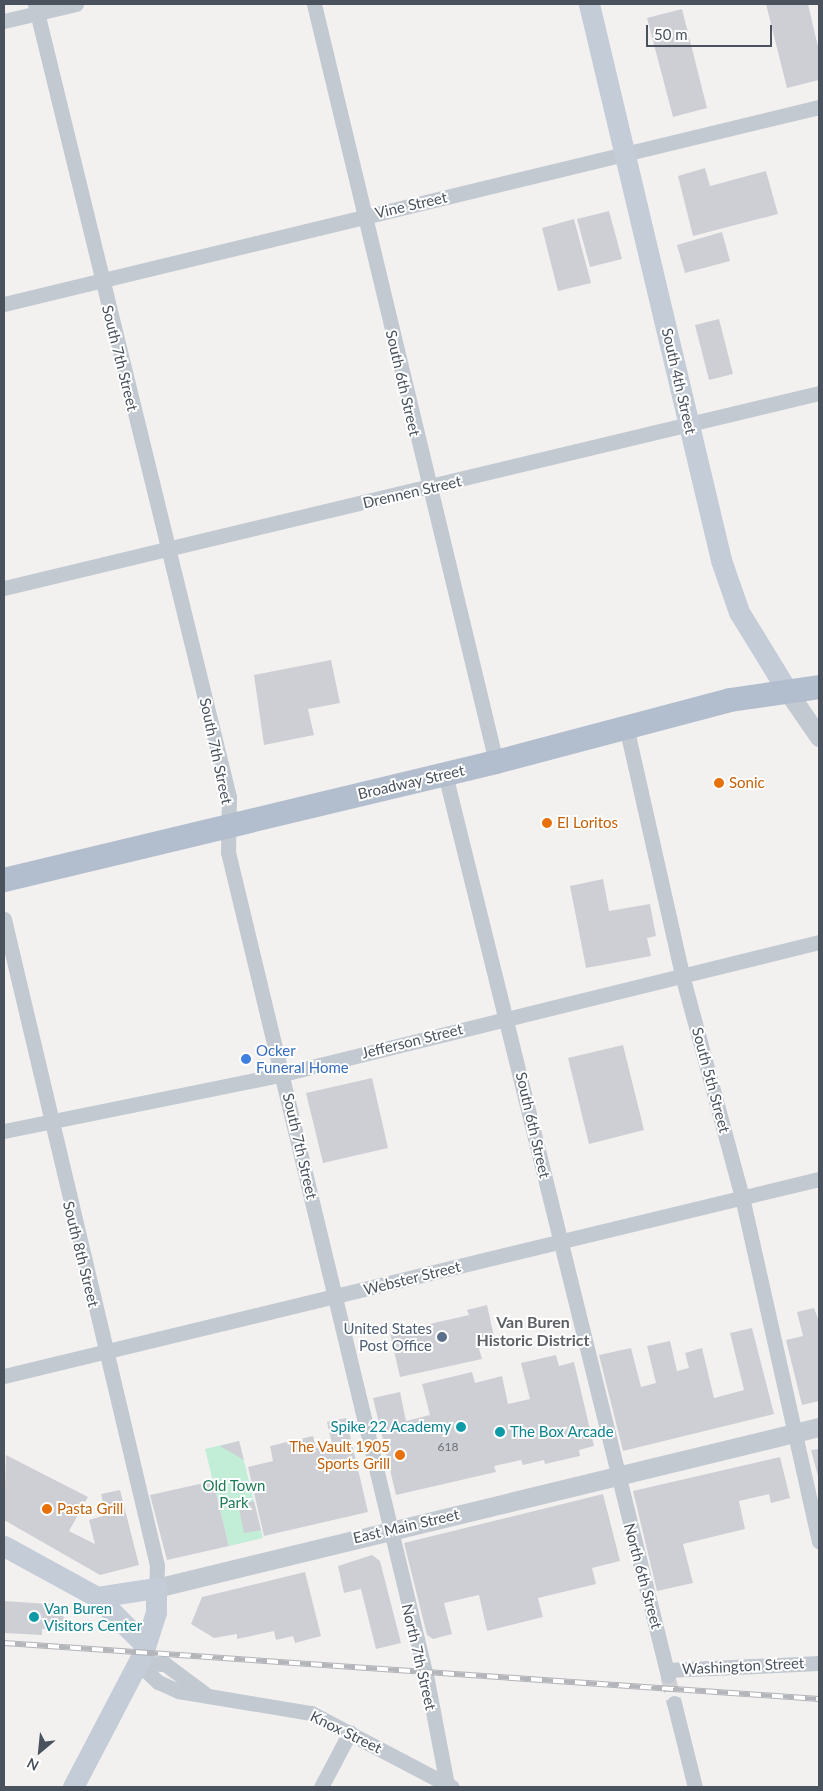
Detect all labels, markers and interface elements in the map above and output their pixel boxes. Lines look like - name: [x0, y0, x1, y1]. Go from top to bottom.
- scale bar: [648, 15, 774, 47]
- text: 50 m: [654, 25, 688, 43]
- street label: Vine Street: [373, 188, 449, 222]
- street label: South 7th Street: [98, 303, 142, 413]
- street label: South 4th Street: [658, 326, 700, 436]
- street label: South 6th Street: [382, 328, 424, 438]
- street label: Drennen Street: [361, 472, 463, 512]
- street label: South 7th Street: [196, 696, 236, 806]
- street label: Broadway Street: [356, 761, 466, 803]
- place label: Sonic: [729, 774, 765, 792]
- marker: Sonic: [713, 777, 725, 789]
- place label: El Loritos: [557, 814, 618, 832]
- marker: El Loritos: [541, 817, 553, 829]
- street label: Jefferson Street: [360, 1020, 464, 1062]
- street label: South 5th Street: [688, 1025, 734, 1135]
- place label: Ocker Funeral Home: [256, 1041, 349, 1076]
- marker: Ocker Funeral Home: [240, 1053, 252, 1065]
- street label: South 6th Street: [512, 1070, 554, 1180]
- street label: South 7th Street: [279, 1091, 321, 1201]
- street label: South 8th Street: [59, 1199, 103, 1309]
- street label: Webster Street: [362, 1257, 462, 1299]
- district label: Van Buren Historic District: [477, 1312, 589, 1350]
- place label: United States Post Office: [343, 1319, 432, 1354]
- marker: United States Post Office: [436, 1331, 448, 1343]
- place label: Spike 22 Academy: [330, 1418, 451, 1436]
- marker: Spike 22 Academy: [455, 1421, 467, 1433]
- place label: The Box Arcade: [510, 1423, 614, 1441]
- marker: The Box Arcade: [494, 1426, 506, 1438]
- place label: The Vault 1905 Sports Grill: [289, 1437, 390, 1472]
- house number: 618: [438, 1440, 458, 1454]
- marker: The Vault 1905 Sports Grill: [394, 1449, 406, 1461]
- park label: Old Town Park: [202, 1476, 266, 1511]
- place label: Pasta Grill: [57, 1500, 123, 1518]
- marker: Pasta Grill: [41, 1503, 53, 1515]
- street label: East Main Street: [351, 1505, 461, 1547]
- street label: North 6th Street: [620, 1521, 666, 1631]
- place label: Van Buren Visitors Center: [44, 1599, 142, 1634]
- street label: North 7th Street: [398, 1602, 440, 1712]
- marker: Van Buren Visitors Center: [28, 1611, 40, 1623]
- street label: Washington Street: [681, 1654, 805, 1678]
- street label: Knox Street: [307, 1707, 385, 1757]
- north arrow: [15, 1726, 65, 1776]
- text: N: [24, 1755, 41, 1775]

